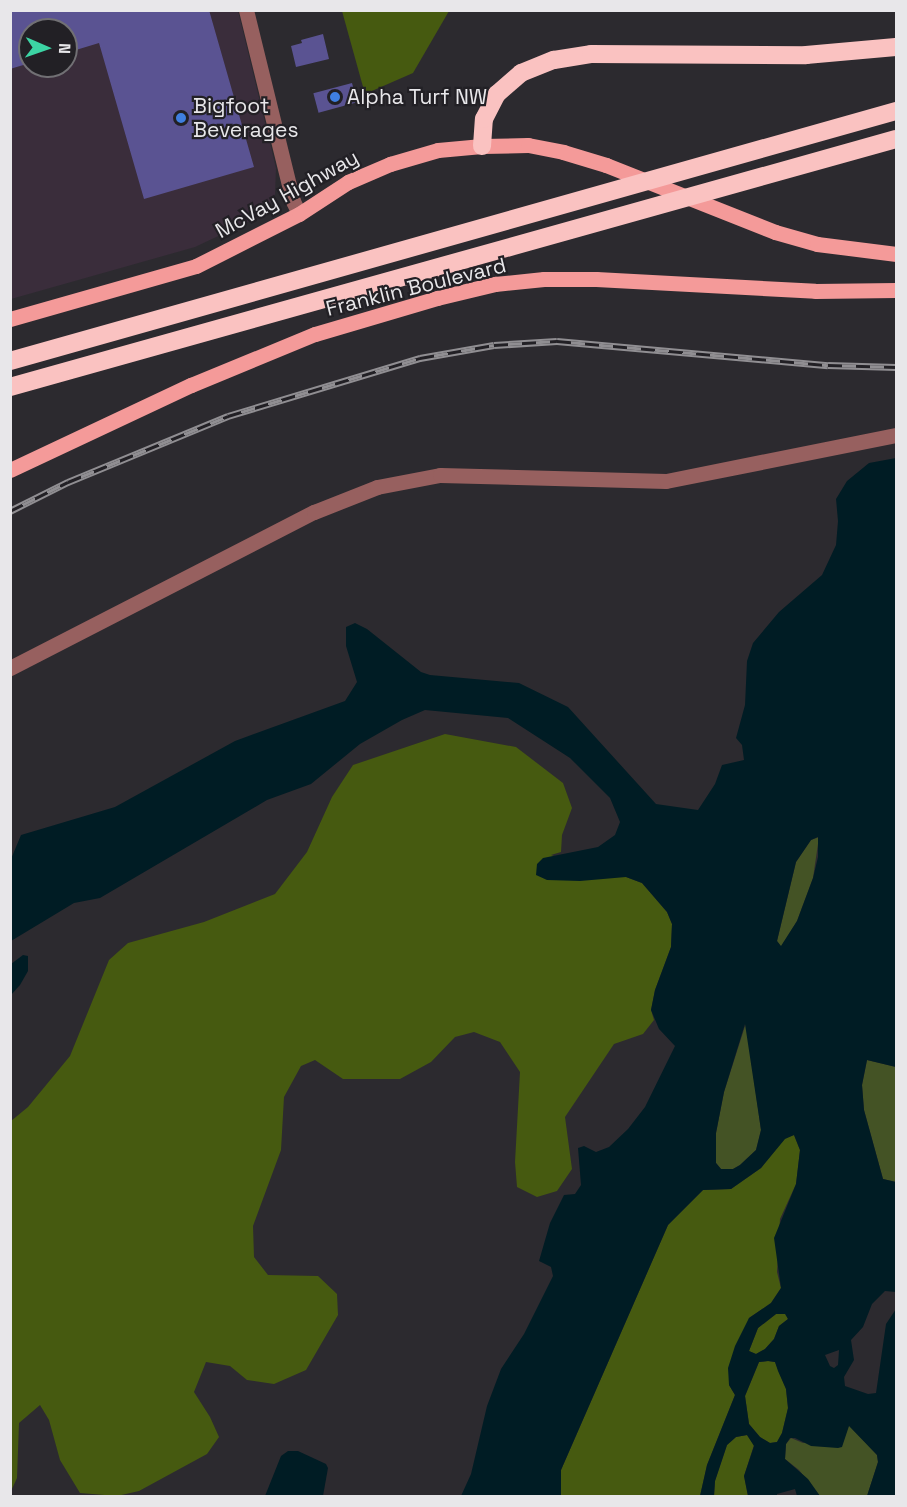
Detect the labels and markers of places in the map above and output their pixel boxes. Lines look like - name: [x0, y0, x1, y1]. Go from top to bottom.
- place label: Alpha Turf NW: [347, 84, 488, 110]
- marker: Alpha Turf NW: [328, 90, 342, 104]
- place label: Bigfoot Beverages: [193, 93, 299, 143]
- marker: Bigfoot Beverages: [174, 111, 188, 125]

